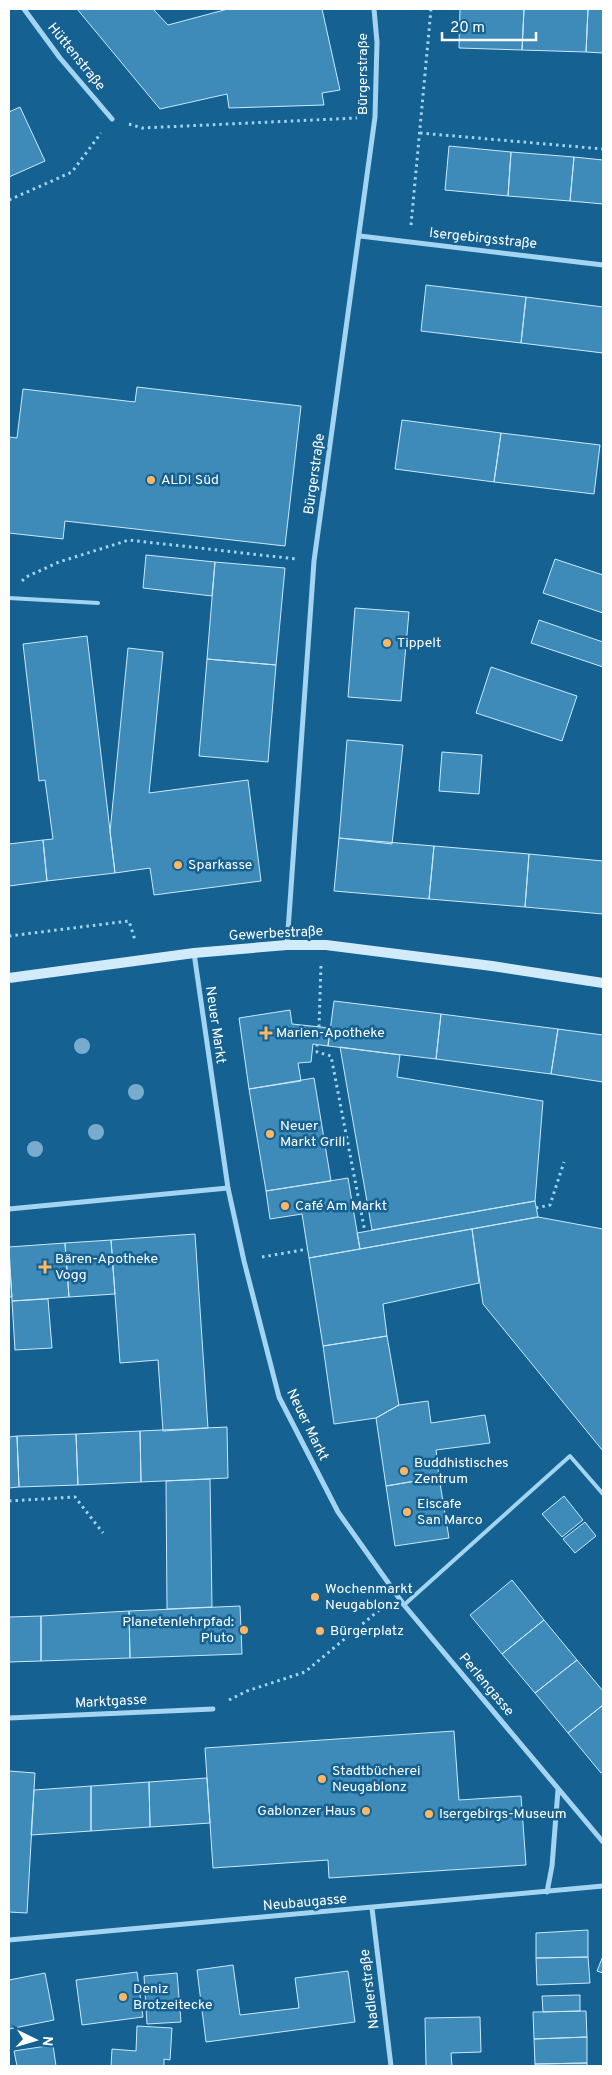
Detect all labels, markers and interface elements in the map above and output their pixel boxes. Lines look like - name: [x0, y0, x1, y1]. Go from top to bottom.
- scale bar: [442, 10, 536, 42]
- text: 20 m: [450, 19, 485, 38]
- street label: Hüttenstraße: [43, 20, 109, 94]
- street label: Bürgerstraße: [355, 33, 372, 115]
- street label: Isergebirgsstraße: [428, 225, 538, 253]
- street label: Bürgerstraße: [301, 432, 329, 516]
- place label: ALDI Süd: [161, 472, 219, 489]
- marker: ALDI Süd: [145, 474, 157, 486]
- place label: Tippelt: [397, 635, 441, 652]
- marker: Tippelt: [381, 637, 393, 649]
- place label: Sparkasse: [188, 857, 252, 874]
- marker: Sparkasse: [172, 859, 184, 871]
- street label: Gewerbestraße: [228, 923, 324, 945]
- street label: Neuer Markt: [201, 985, 229, 1065]
- place label: Marien-Apotheke: [276, 1025, 385, 1042]
- marker: Marien-Apotheke: [260, 1027, 272, 1039]
- place label: Neuer Markt Grill: [280, 1118, 346, 1151]
- marker: Neuer Markt Grill: [264, 1128, 276, 1140]
- place label: Café Am Markt: [295, 1198, 387, 1215]
- marker: Café Am Markt: [279, 1200, 291, 1212]
- place label: Bären-Apotheke Vogg: [55, 1251, 158, 1284]
- marker: Bären-Apotheke Vogg: [39, 1261, 51, 1273]
- street label: Neuer Markt: [282, 1386, 332, 1464]
- place label: Buddhistisches Zentrum: [414, 1455, 509, 1488]
- marker: Buddhistisches Zentrum: [398, 1465, 410, 1477]
- place label: Eiscafe San Marco: [417, 1496, 483, 1529]
- marker: Eiscafe San Marco: [401, 1506, 413, 1518]
- place label: Wochenmarkt Neugablonz: [325, 1581, 413, 1614]
- marker: Wochenmarkt Neugablonz: [309, 1591, 321, 1603]
- place label: Planetenlehrpfad: Pluto: [122, 1614, 234, 1647]
- place label: Bürgerplatz: [330, 1623, 404, 1640]
- marker: Planetenlehrpfad: Pluto: [238, 1624, 250, 1636]
- marker: Bürgerplatz: [314, 1625, 326, 1637]
- street label: Perlengasse: [455, 1650, 517, 1720]
- street label: Marktgasse: [75, 1692, 147, 1712]
- place label: Stadtbücherei Neugablonz: [332, 1763, 421, 1796]
- marker: Stadtbücherei Neugablonz: [316, 1773, 328, 1785]
- place label: Gablonzer Haus: [257, 1803, 356, 1820]
- marker: Gablonzer Haus: [360, 1805, 372, 1817]
- place label: Isergebirgs-Museum: [439, 1806, 567, 1823]
- marker: Isergebirgs-Museum: [423, 1808, 435, 1820]
- street label: Neubaugasse: [262, 1891, 348, 1915]
- street label: Nadlerstraße: [357, 1948, 383, 2030]
- place label: Deniz Brotzeitecke: [133, 1981, 213, 2014]
- marker: Deniz Brotzeitecke: [117, 1991, 129, 2003]
- north arrow: [10, 2015, 60, 2065]
- text: N: [38, 2035, 55, 2047]

